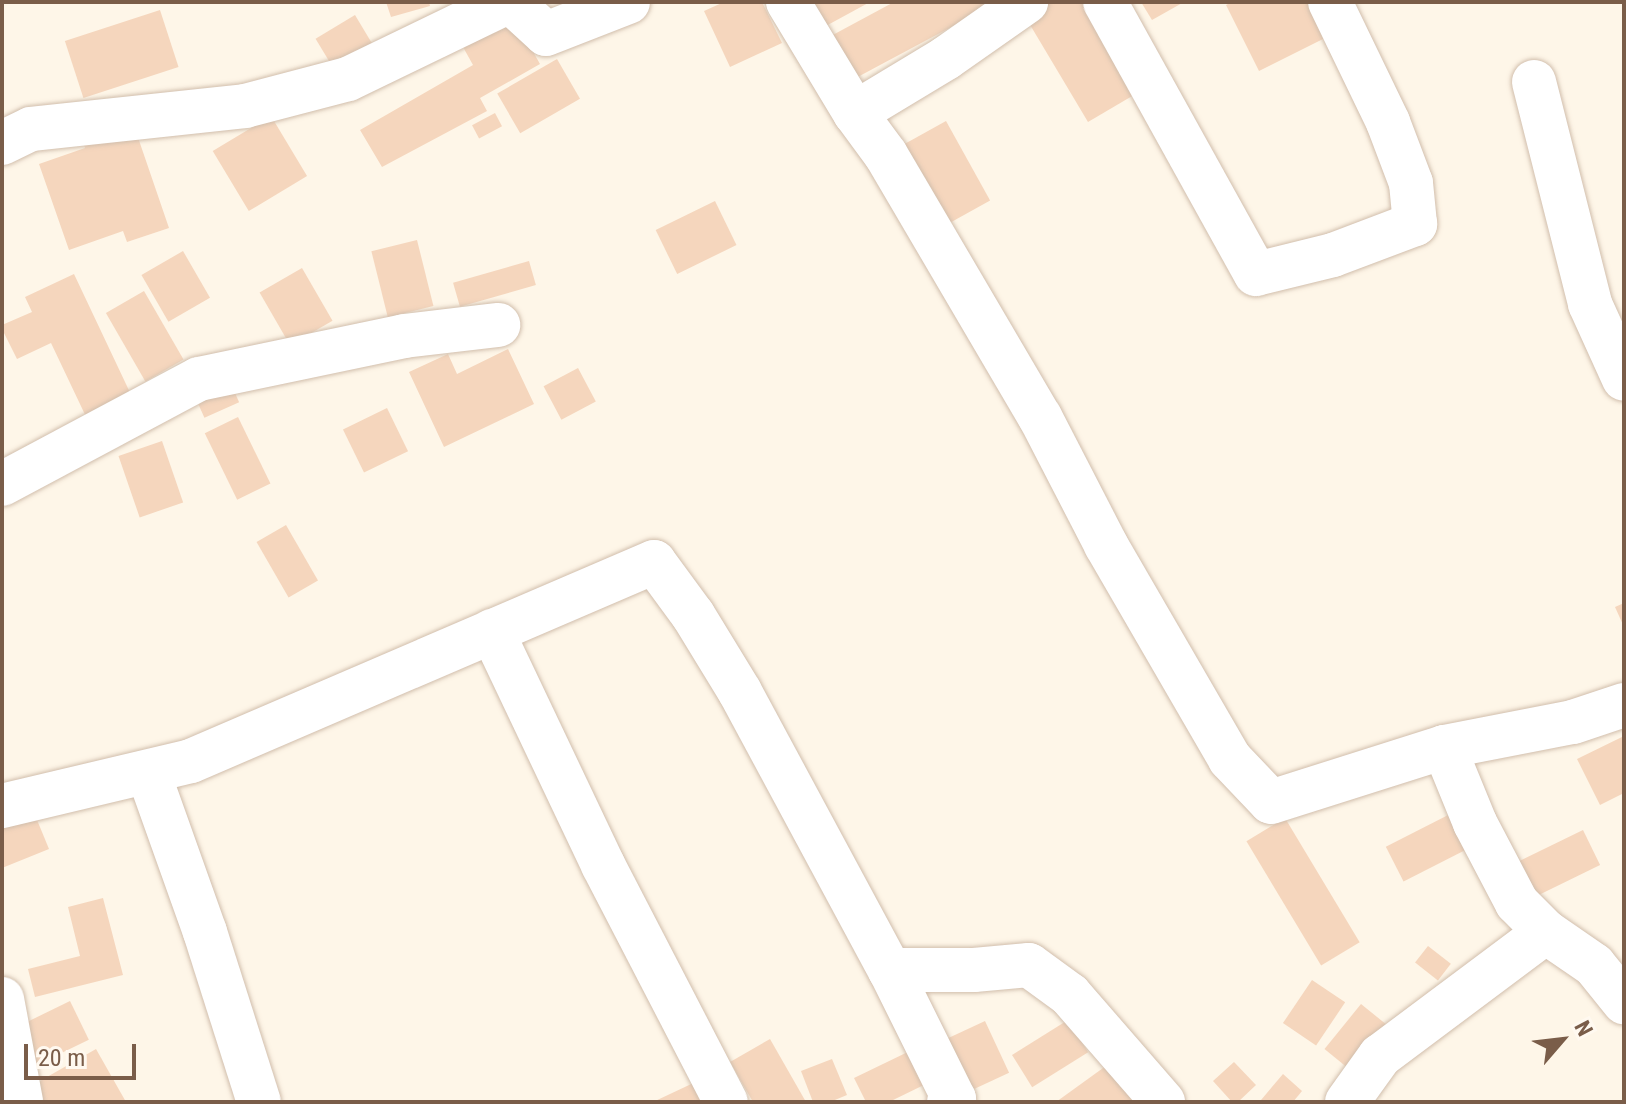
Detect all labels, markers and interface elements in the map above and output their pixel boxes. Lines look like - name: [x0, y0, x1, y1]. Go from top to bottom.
- north arrow: [1522, 1000, 1602, 1080]
- text: N: [1569, 1017, 1598, 1040]
- scale bar: [28, 1028, 140, 1078]
- text: 20 m: [38, 1044, 85, 1072]

